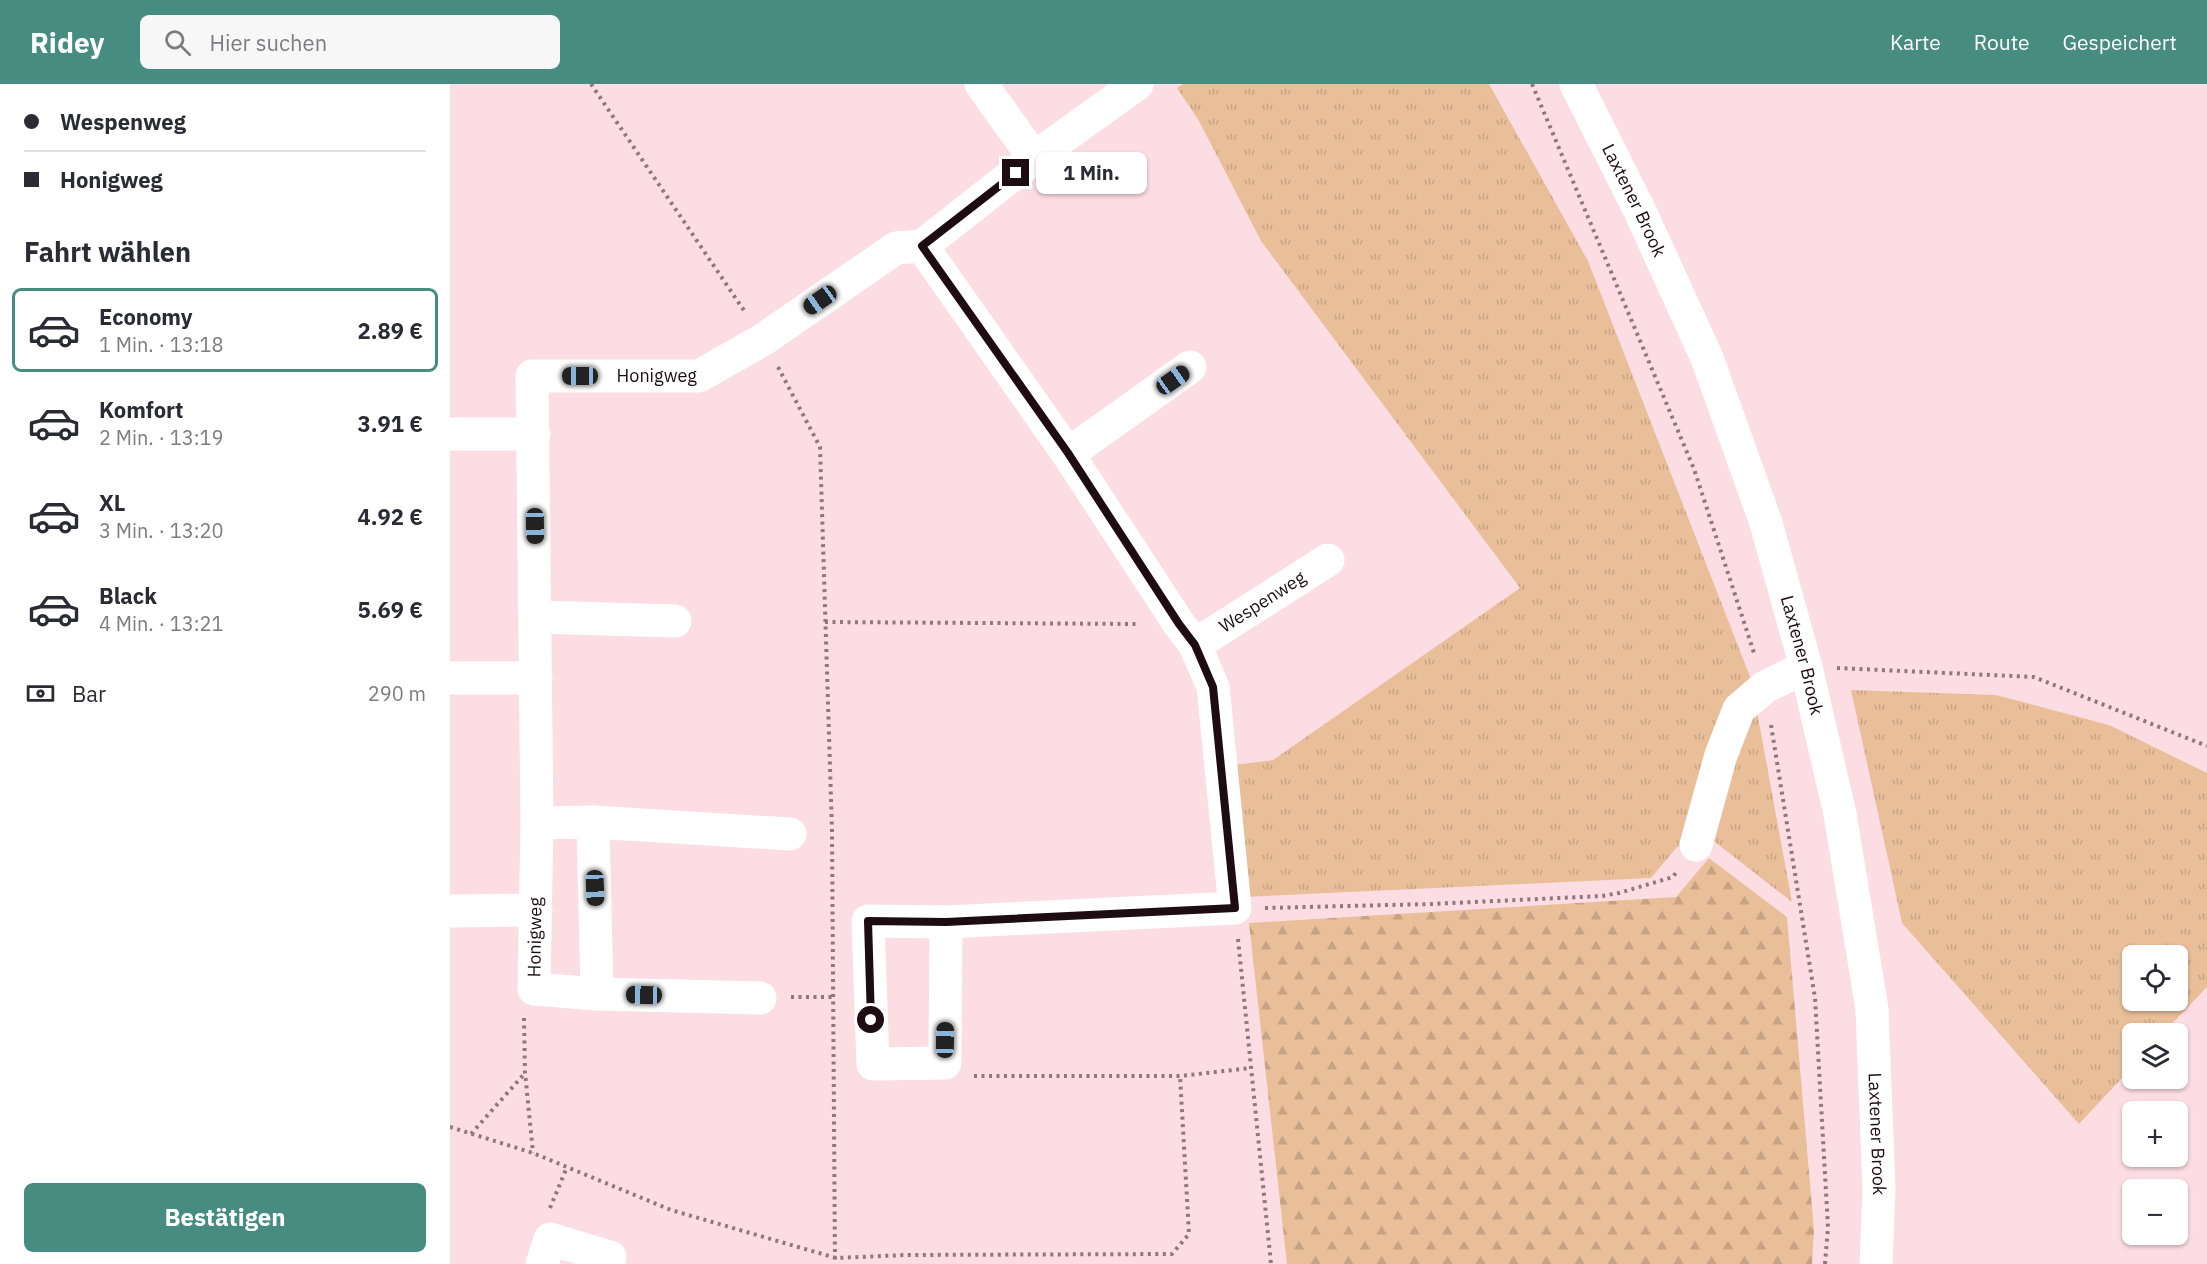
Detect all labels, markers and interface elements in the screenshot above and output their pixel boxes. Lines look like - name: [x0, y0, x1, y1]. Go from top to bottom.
- search box: [140, 15, 560, 69]
- text: Ridey: [30, 24, 104, 61]
- icon: search: [161, 26, 194, 59]
- text: Hier suchen: [209, 28, 327, 57]
- text: Karte: [1890, 28, 1941, 56]
- text: Route: [1974, 28, 2030, 56]
- text: Gespeichert: [2063, 28, 2177, 56]
- text: Wespenweg: [60, 107, 186, 136]
- street label: Laxtener Brook: [1597, 140, 1671, 261]
- callout: 1 Min.: [1037, 152, 1148, 194]
- route end: [1002, 159, 1029, 186]
- text: 1 Min.: [1063, 159, 1120, 186]
- text: Honigweg: [60, 165, 163, 194]
- text: Fahrt wählen: [24, 234, 191, 269]
- car: [800, 282, 840, 318]
- text: Economy: [99, 302, 193, 331]
- icon: car: [27, 303, 81, 357]
- text: 2.89 €: [358, 316, 423, 345]
- text: 1 Min. · 13:18: [99, 331, 224, 358]
- car: [1153, 362, 1193, 398]
- street label: Honigweg: [617, 364, 697, 387]
- car: [562, 367, 598, 385]
- text: Komfort: [99, 395, 184, 424]
- icon: car: [27, 396, 81, 450]
- text: 3.91 €: [358, 409, 423, 438]
- text: 2 Min. · 13:19: [99, 424, 224, 451]
- text: XL: [99, 488, 125, 517]
- icon: car: [27, 489, 81, 543]
- text: 4.92 €: [358, 502, 423, 531]
- car: [526, 508, 544, 544]
- text: 3 Min. · 13:20: [99, 517, 224, 544]
- street label: Wespenweg: [1215, 565, 1310, 638]
- text: Black: [99, 581, 157, 610]
- icon: car: [27, 582, 81, 636]
- street label: Laxtener Brook: [1776, 593, 1829, 718]
- text: 5.69 €: [358, 595, 423, 624]
- text: 4 Min. · 13:21: [99, 610, 224, 637]
- icon: cash: [24, 677, 57, 710]
- text: Bar: [72, 679, 106, 708]
- text: 290 m: [368, 680, 426, 707]
- car: [585, 870, 605, 906]
- street label: Honigweg: [522, 896, 547, 978]
- map controls: [2122, 945, 2188, 1245]
- button: locate: [2122, 945, 2188, 1011]
- car: [626, 986, 662, 1004]
- route start: [857, 1006, 884, 1033]
- car: [936, 1022, 954, 1058]
- button: layers: [2122, 1023, 2188, 1089]
- street label: Laxtener Brook: [1863, 1072, 1891, 1196]
- button: +: [2122, 1101, 2188, 1167]
- button: −: [2122, 1179, 2188, 1245]
- button: Bestätigen: [24, 1183, 426, 1252]

